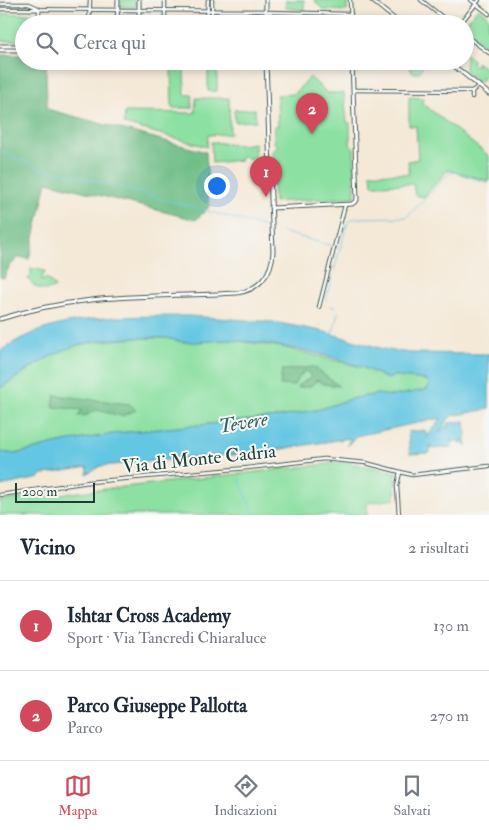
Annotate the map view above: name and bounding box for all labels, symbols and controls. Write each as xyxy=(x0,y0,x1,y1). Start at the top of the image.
search box xyxy=(15,15,474,70)
icon: search xyxy=(33,29,61,57)
text: Cerca qui xyxy=(73,31,146,55)
pin: 2 xyxy=(296,93,328,134)
pin: 1 xyxy=(250,156,282,197)
your location xyxy=(204,173,230,199)
water label: Tevere xyxy=(217,406,270,439)
street label: Via di Monte Cadria xyxy=(121,439,277,479)
scale bar xyxy=(15,480,95,503)
text: 200 m xyxy=(22,483,57,500)
text: Vicino xyxy=(20,534,75,561)
text: 2 risultati xyxy=(408,538,469,558)
text: Ishtar Cross Academy xyxy=(67,604,231,628)
text: 1 xyxy=(33,616,39,636)
text: 130 m xyxy=(433,616,469,636)
text: Sport · Via Tancredi Chiaraluce xyxy=(67,628,267,648)
text: Parco Giuseppe Pallotta xyxy=(67,694,247,718)
text: 2 xyxy=(32,706,40,726)
text: 270 m xyxy=(430,706,469,726)
text: Parco xyxy=(67,718,103,738)
tab: Mappa xyxy=(58,772,97,819)
tab: Indicazioni xyxy=(214,772,277,819)
tab: Salvati xyxy=(394,772,431,819)

